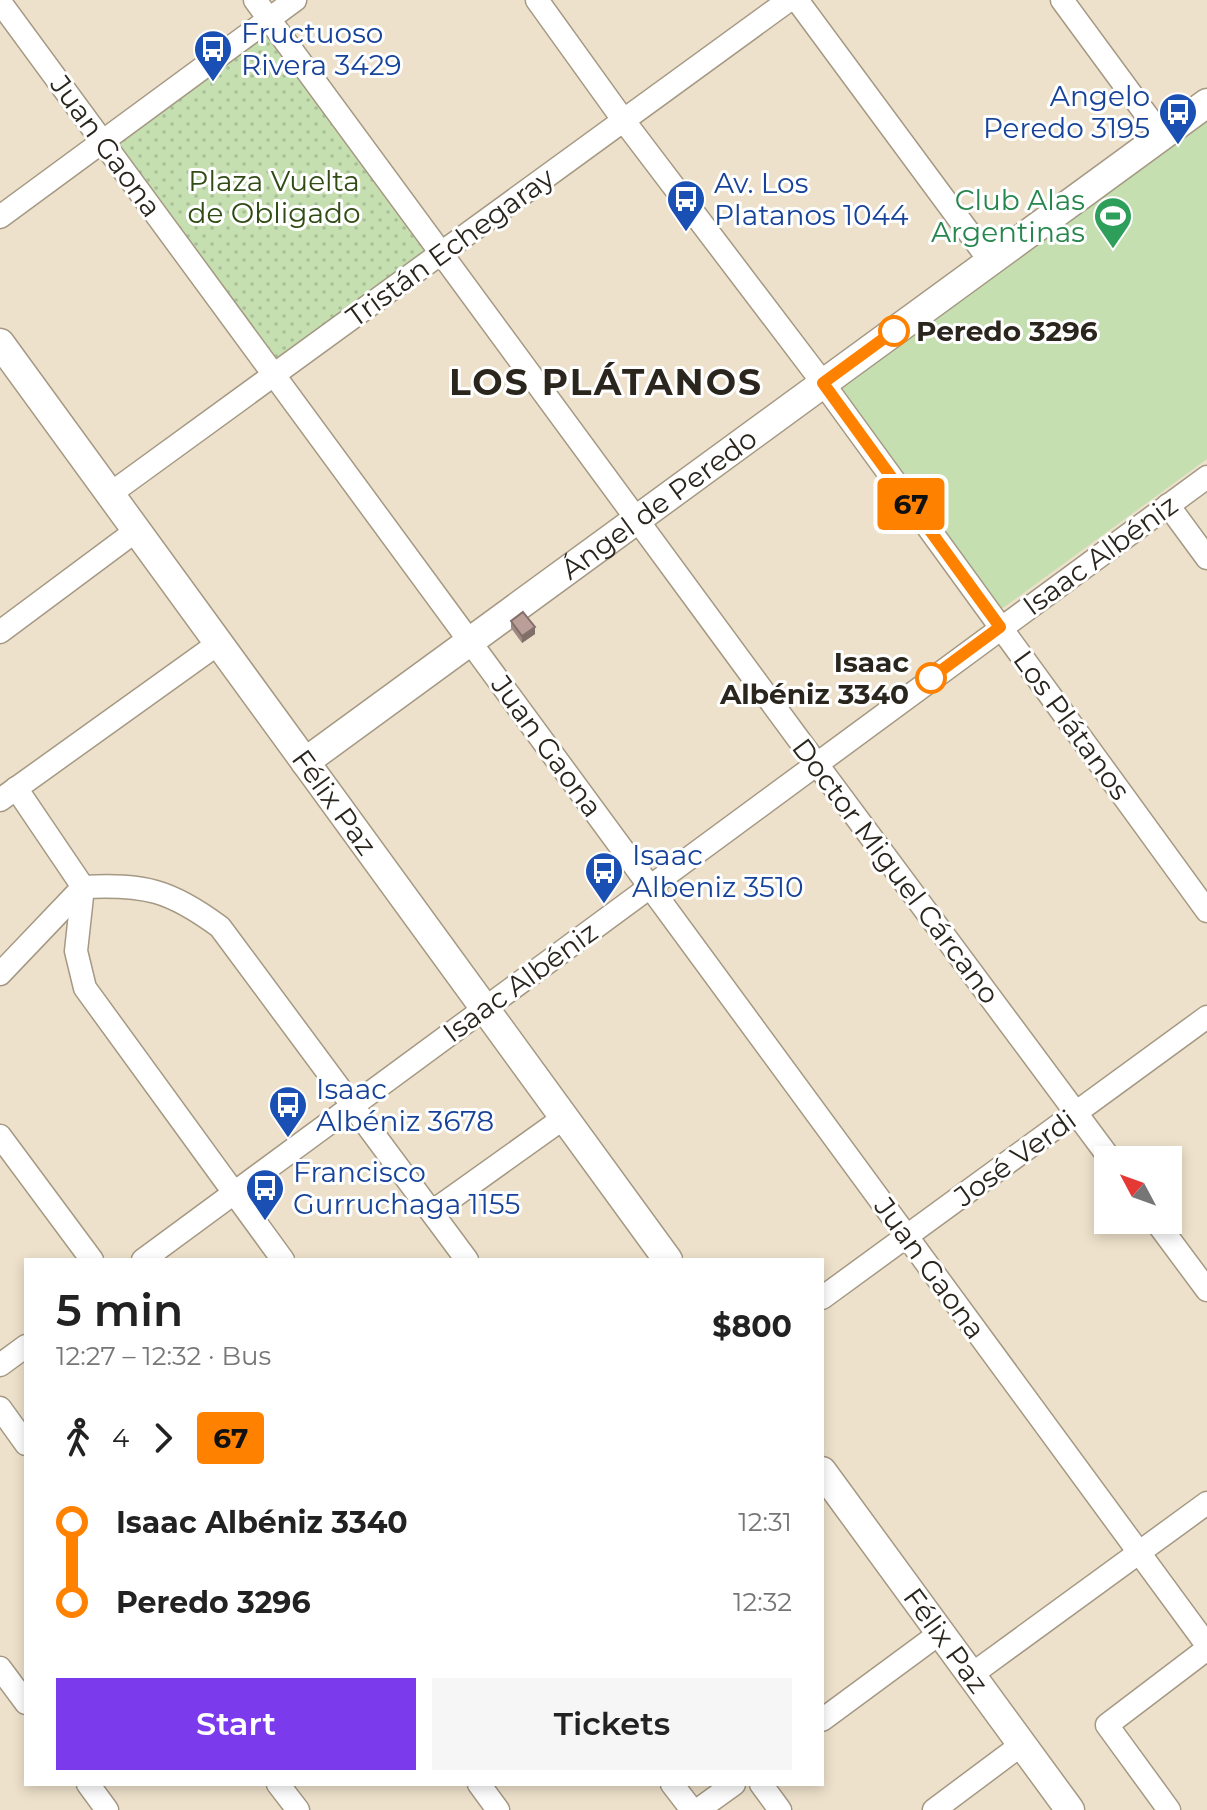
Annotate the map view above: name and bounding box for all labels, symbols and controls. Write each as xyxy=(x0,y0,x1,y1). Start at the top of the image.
place label: Fructuoso Rivera 3429 xyxy=(241,16,402,82)
bus stop icon: Fructuoso Rivera 3429 xyxy=(192,28,234,83)
street label: Juan Gaona xyxy=(43,68,169,223)
place label: Angelo Peredo 3195 xyxy=(983,79,1150,145)
bus stop icon: Angelo Peredo 3195 xyxy=(1157,91,1199,146)
street label: Tristán Echegaray xyxy=(340,160,561,334)
park label: Plaza Vuelta de Obligado xyxy=(187,164,361,230)
place label: Av. Los Platanos 1044 xyxy=(714,166,909,232)
bus stop icon: Av. Los Platanos 1044 xyxy=(665,178,707,233)
place label: Club Alas Argentinas xyxy=(931,183,1085,249)
sports icon: Club Alas Argentinas xyxy=(1092,195,1134,250)
place label: Peredo 3296 xyxy=(916,314,1098,348)
marker: Peredo 3296 xyxy=(879,316,909,346)
district label: LOS PLÁTANOS xyxy=(449,360,763,404)
street label: Ángel de Peredo xyxy=(554,421,763,586)
line badge: 67 xyxy=(875,478,947,530)
text: 67 xyxy=(893,487,929,521)
street label: Isaac Albéniz xyxy=(1016,488,1184,622)
street label: Los Plátanos xyxy=(1006,644,1138,806)
place label: Isaac Albéniz 3340 xyxy=(719,645,909,711)
marker: Isaac Albéniz 3340 xyxy=(916,663,946,693)
street label: Juan Gaona xyxy=(484,668,610,823)
street label: Doctor Miguel Cárcano xyxy=(785,732,1007,1010)
street label: Félix Paz xyxy=(285,743,384,861)
place label: Isaac Albeniz 3510 xyxy=(632,838,804,904)
bus stop icon: Isaac Albeniz 3510 xyxy=(583,850,625,905)
street label: Isaac Albéniz xyxy=(436,915,604,1049)
place label: Isaac Albéniz 3678 xyxy=(316,1072,494,1138)
bus stop icon: Isaac Albéniz 3678 xyxy=(267,1084,309,1139)
street label: José Verdi xyxy=(947,1103,1082,1214)
north arrow xyxy=(1094,1146,1182,1234)
map controls xyxy=(1094,1146,1182,1234)
place label: Francisco Gurruchaga 1155 xyxy=(293,1155,520,1221)
bus stop icon: Francisco Gurruchaga 1155 xyxy=(244,1167,286,1222)
street label: Juan Gaona xyxy=(867,1190,993,1345)
text: 5 min xyxy=(56,1283,183,1337)
text: $800 xyxy=(712,1308,792,1345)
text: 12:27 – 12:32 · Bus xyxy=(56,1340,271,1372)
icon: walk xyxy=(56,1416,100,1460)
icon: forward xyxy=(141,1416,185,1460)
text: 67 xyxy=(213,1421,248,1455)
text: 4 xyxy=(112,1422,129,1454)
text: Isaac Albéniz 3340 xyxy=(116,1504,408,1541)
text: 12:31 xyxy=(738,1506,792,1538)
street label: Félix Paz xyxy=(896,1581,996,1700)
text: Peredo 3296 xyxy=(116,1584,311,1621)
text: 12:32 xyxy=(733,1586,792,1618)
button: Start xyxy=(56,1678,416,1770)
button: Tickets xyxy=(432,1678,792,1770)

